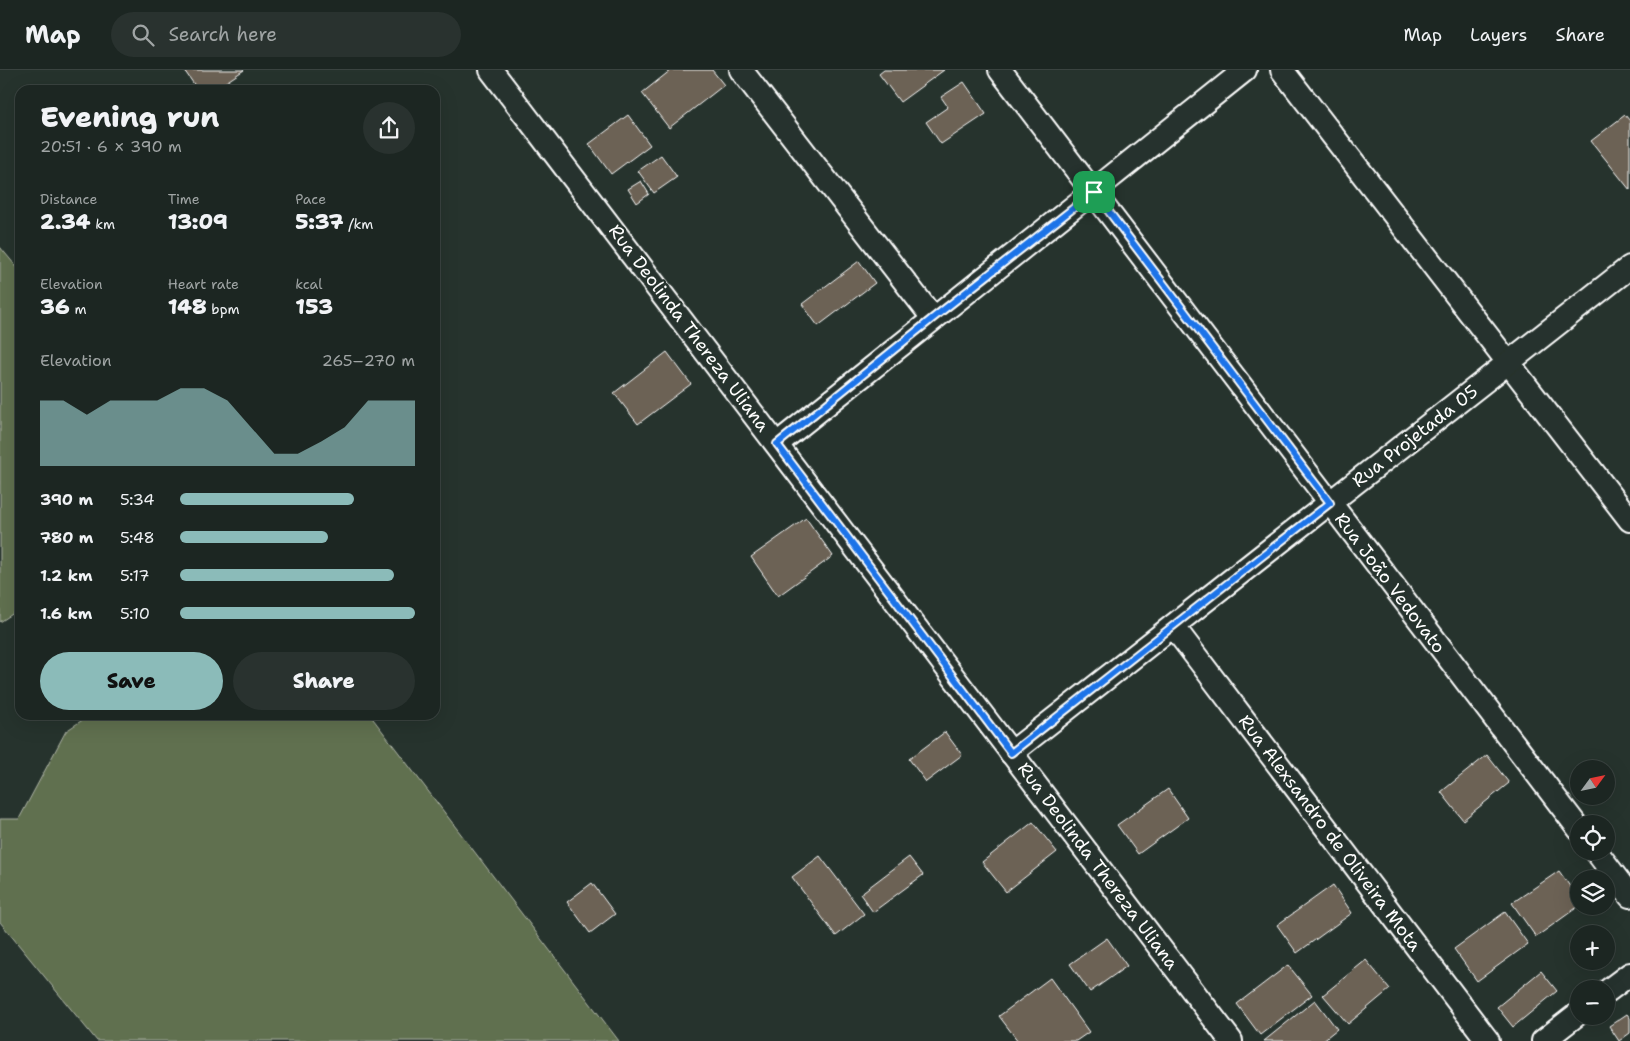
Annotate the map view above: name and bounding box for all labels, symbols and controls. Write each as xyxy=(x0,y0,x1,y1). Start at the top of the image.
search box xyxy=(111,12,461,57)
text: Map xyxy=(25,19,81,51)
icon: search xyxy=(129,21,157,49)
text: Search here xyxy=(169,22,277,47)
text: Map xyxy=(1404,23,1442,47)
text: Layers xyxy=(1470,23,1527,47)
text: Share xyxy=(1555,23,1605,47)
text: Evening run xyxy=(40,98,219,136)
button: share xyxy=(363,102,415,154)
text: 20:51 · 6 × 390 m xyxy=(40,136,182,157)
pin xyxy=(1073,171,1115,213)
icon: arrive xyxy=(1080,178,1108,206)
text: Distance xyxy=(40,190,97,208)
text: Time xyxy=(168,190,200,208)
text: Pace xyxy=(295,190,326,208)
text: 2.34 xyxy=(40,208,90,236)
text: 13:09 xyxy=(168,208,228,236)
text: 5:37 xyxy=(295,208,344,236)
text: km xyxy=(90,215,115,233)
text: /km xyxy=(344,215,373,233)
street label: Rua Deolinda Thereza Uliana xyxy=(603,219,775,437)
text: Elevation xyxy=(40,275,103,293)
text: Heart rate xyxy=(168,275,239,293)
text: kcal xyxy=(295,275,323,293)
text: 36 xyxy=(40,293,70,321)
text: 148 xyxy=(168,293,207,321)
text: 153 xyxy=(295,293,333,321)
text: m xyxy=(70,300,86,318)
text: bpm xyxy=(207,300,240,318)
text: Elevation xyxy=(40,350,112,371)
text: 265–270 m xyxy=(322,350,415,371)
street label: Rua Projetada 05 xyxy=(1347,379,1483,493)
text: 390 m xyxy=(40,489,93,510)
text: 5:34 xyxy=(120,489,155,510)
street label: Rua João Vedovato xyxy=(1329,508,1451,658)
text: 780 m xyxy=(40,527,93,548)
text: 5:48 xyxy=(120,527,155,548)
text: 1.2 km xyxy=(40,565,93,586)
text: 5:17 xyxy=(120,565,150,586)
text: 1.6 km xyxy=(40,603,92,624)
text: 5:10 xyxy=(120,603,150,624)
button: Save xyxy=(40,652,223,710)
button: Share xyxy=(233,652,415,710)
street label: Rua Alexsandro de Oliveira Mota xyxy=(1233,710,1427,956)
street label: Rua Deolinda Thereza Uliana xyxy=(1012,757,1184,975)
north arrow xyxy=(1570,760,1615,805)
map controls xyxy=(1570,760,1615,1025)
button: locate xyxy=(1570,815,1615,860)
button: layers xyxy=(1570,870,1615,915)
button: + xyxy=(1570,925,1615,970)
button: − xyxy=(1570,980,1615,1025)

